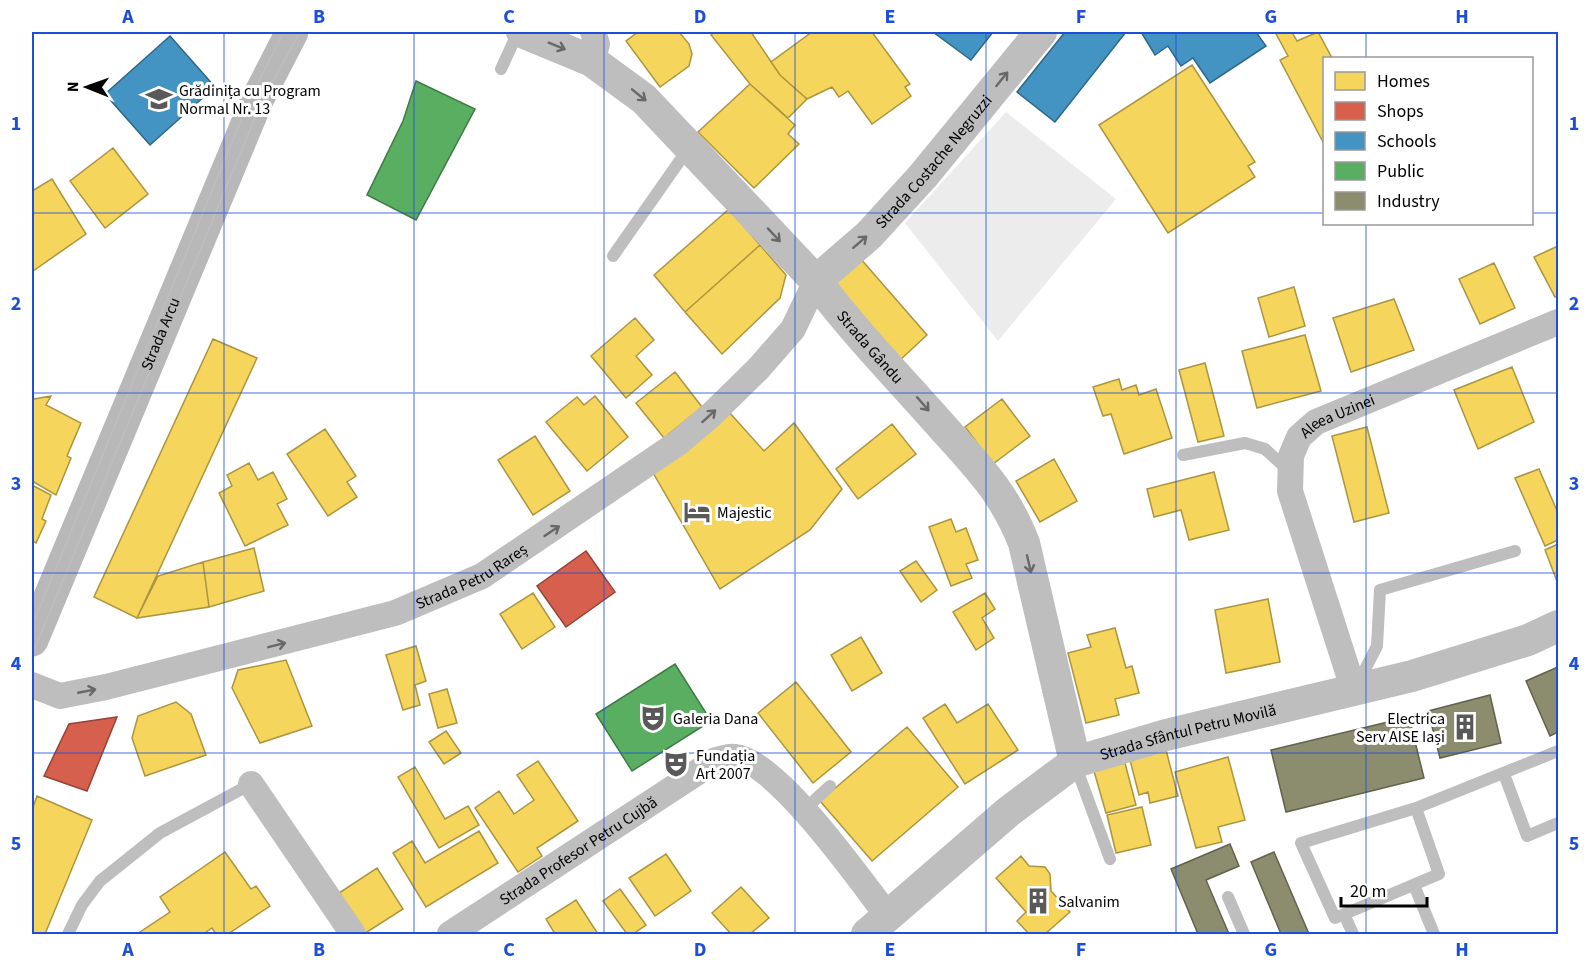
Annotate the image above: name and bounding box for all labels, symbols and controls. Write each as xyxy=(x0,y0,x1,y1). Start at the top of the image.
text: A xyxy=(121,3,134,31)
text: B xyxy=(313,3,325,31)
text: C xyxy=(503,3,515,31)
text: D xyxy=(694,3,706,31)
text: E xyxy=(885,3,895,31)
text: F xyxy=(1076,3,1086,31)
text: G xyxy=(1265,3,1277,31)
text: H xyxy=(1455,3,1469,31)
one-way arrow xyxy=(547,41,566,52)
north arrow xyxy=(57,57,117,117)
legend xyxy=(1323,57,1533,225)
text: Homes xyxy=(1377,69,1430,94)
one-way arrow xyxy=(995,71,1008,87)
place label: Grădinița cu Program Normal Nr. 13 xyxy=(179,80,321,120)
text: N xyxy=(62,81,84,92)
school or university icon: Grădinița cu Program Normal Nr. 13 xyxy=(144,84,174,114)
one-way arrow xyxy=(631,89,647,102)
street label: Strada Costache Negruzzi xyxy=(870,90,997,233)
text: Shops xyxy=(1377,99,1424,124)
text: 1 xyxy=(11,110,21,138)
text: 1 xyxy=(1569,110,1579,138)
text: Schools xyxy=(1377,129,1436,154)
text: Public xyxy=(1377,159,1424,184)
text: Industry xyxy=(1377,189,1440,214)
one-way arrow xyxy=(767,228,782,243)
one-way arrow xyxy=(852,235,867,249)
text: 2 xyxy=(11,290,21,318)
text: 2 xyxy=(1569,290,1579,318)
street label: Strada Arcu xyxy=(136,294,186,374)
street label: Strada Gându xyxy=(831,306,908,389)
street label: Aleea Uzinei xyxy=(1295,389,1378,444)
one-way arrow xyxy=(916,396,930,411)
one-way arrow xyxy=(701,409,716,423)
text: 3 xyxy=(11,470,21,498)
text: 3 xyxy=(1569,470,1579,498)
hotel icon: Majestic xyxy=(682,497,712,527)
place label: Majestic xyxy=(717,502,772,524)
one-way arrow xyxy=(543,525,559,537)
street label: Strada Petru Rareș xyxy=(412,538,532,615)
one-way arrow xyxy=(1023,555,1035,574)
one-way arrow xyxy=(267,638,286,650)
text: 4 xyxy=(11,650,22,678)
text: 4 xyxy=(1569,650,1580,678)
one-way arrow xyxy=(77,685,97,696)
street label: Strada Sfântul Petru Movilă xyxy=(1097,699,1278,766)
theatre icon: Galeria Dana xyxy=(638,703,668,733)
place label: Galeria Dana xyxy=(673,708,758,730)
place label: Electrica Serv AISE Iași xyxy=(1356,708,1445,748)
building icon: Electrica Serv AISE Iași xyxy=(1450,712,1480,742)
place label: Fundația Art 2007 xyxy=(696,745,755,785)
theatre icon: Fundația Art 2007 xyxy=(661,749,691,779)
street label: Strada Profesor Petru Cujbă xyxy=(495,791,662,911)
text: 5 xyxy=(11,830,21,858)
text: 5 xyxy=(1569,830,1579,858)
scale bar xyxy=(1341,870,1426,908)
text: 20 m xyxy=(1350,879,1386,904)
building icon: Salvanim xyxy=(1023,886,1053,916)
place label: Salvanim xyxy=(1058,891,1120,913)
text: A xyxy=(121,936,134,964)
text: B xyxy=(313,936,325,964)
text: C xyxy=(503,936,515,964)
text: D xyxy=(694,936,706,964)
text: E xyxy=(885,936,895,964)
text: F xyxy=(1076,936,1086,964)
text: G xyxy=(1265,936,1277,964)
text: H xyxy=(1455,936,1469,964)

